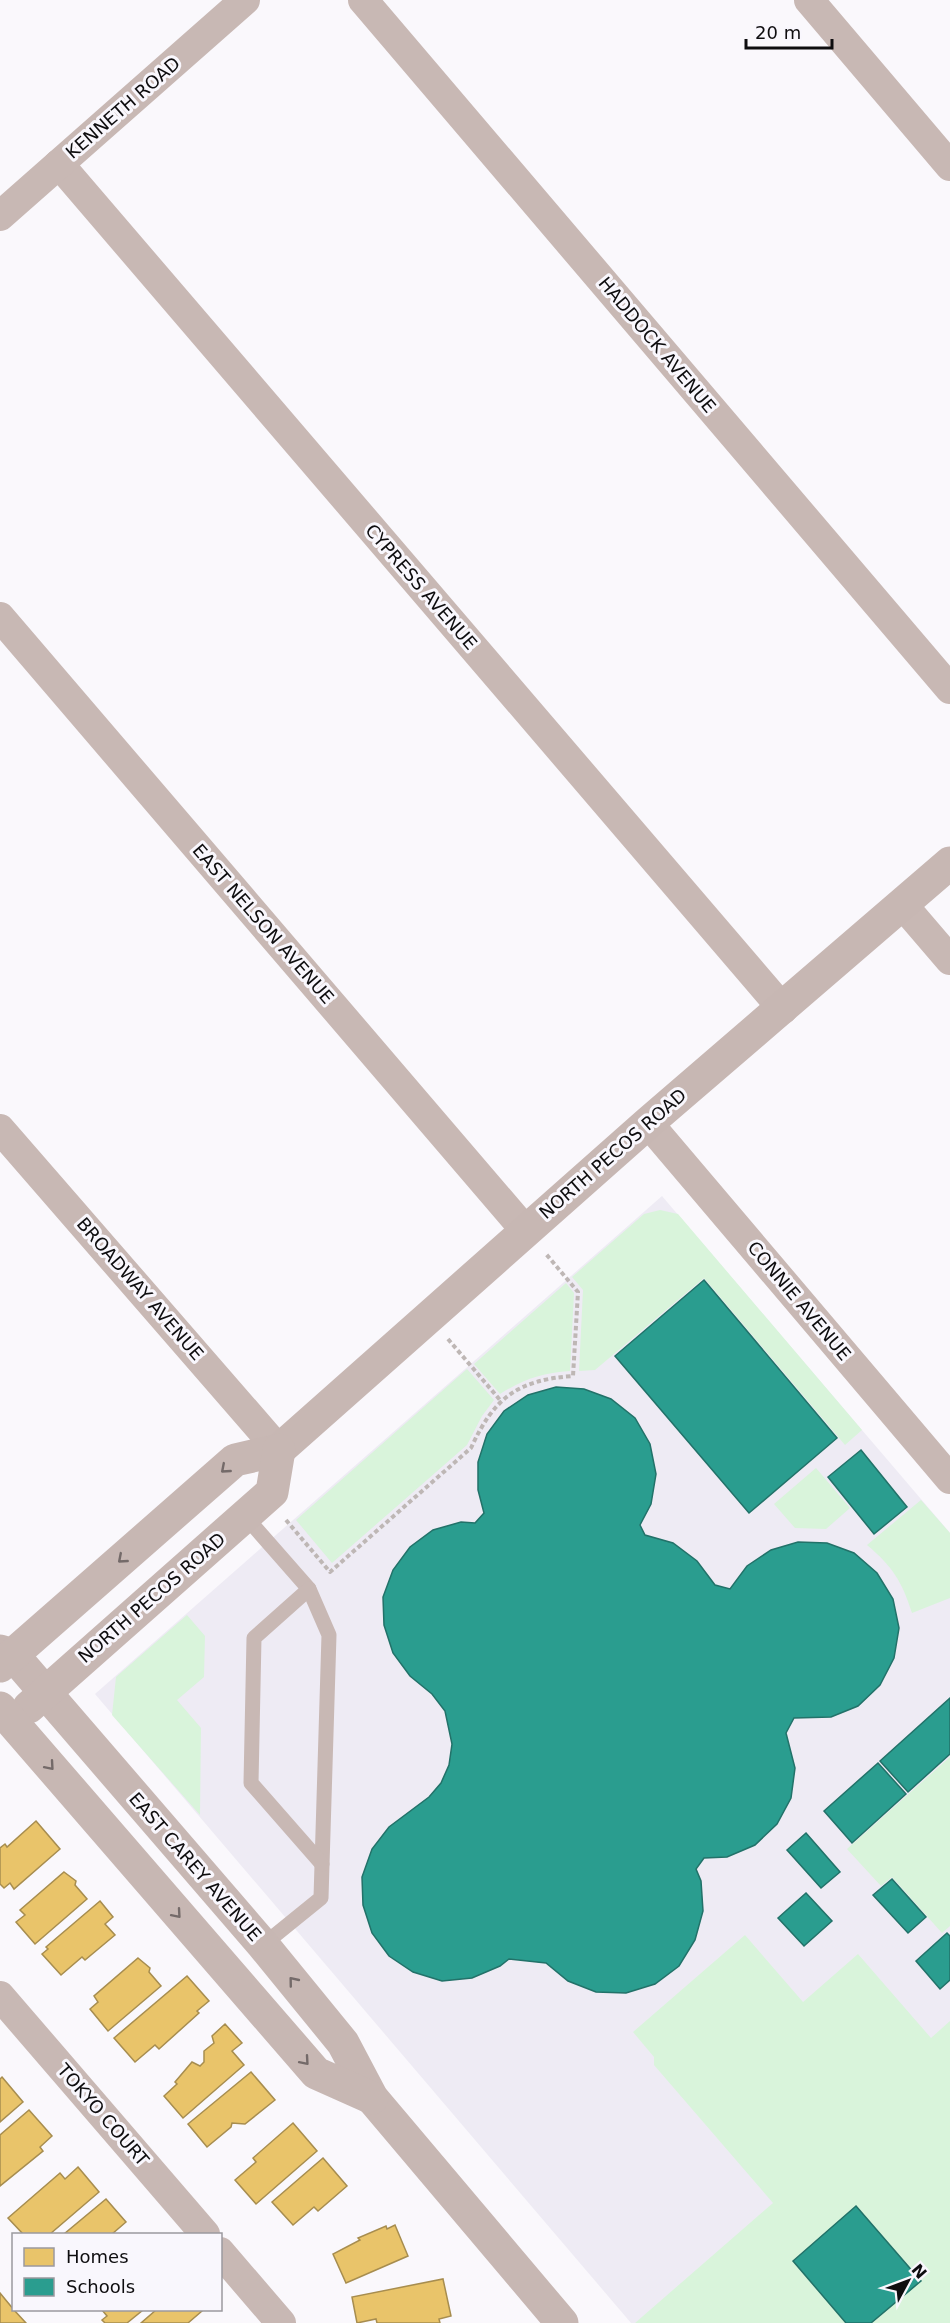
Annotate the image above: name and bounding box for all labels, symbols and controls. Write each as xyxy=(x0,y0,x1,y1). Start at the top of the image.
scale bar xyxy=(746,12,832,50)
text: 20 m xyxy=(755,22,801,43)
street label: KENNETH ROAD xyxy=(61,52,184,163)
street label: HADDOCK AVENUE xyxy=(594,273,720,417)
street label: CYPRESS AVENUE xyxy=(361,520,482,654)
street label: EAST NELSON AVENUE xyxy=(188,840,338,1008)
street label: NORTH PECOS ROAD xyxy=(535,1084,690,1223)
street label: BROADWAY AVENUE xyxy=(73,1213,208,1364)
street label: CONNIE AVENUE xyxy=(743,1237,855,1364)
one-way arrow xyxy=(221,1462,232,1473)
street label: NORTH PECOS ROAD xyxy=(74,1528,229,1667)
one-way arrow xyxy=(118,1552,129,1563)
one-way arrow xyxy=(43,1759,54,1770)
street label: EAST CAREY AVENUE xyxy=(125,1788,266,1945)
one-way arrow xyxy=(170,1907,181,1918)
one-way arrow xyxy=(289,1977,300,1988)
one-way arrow xyxy=(298,2054,309,2065)
street label: TOKYO COURT xyxy=(53,2059,154,2171)
legend xyxy=(12,2233,222,2311)
text: Homes xyxy=(66,2246,129,2267)
north arrow xyxy=(878,2251,938,2311)
text: N xyxy=(907,2260,931,2283)
text: Schools xyxy=(66,2276,135,2297)

